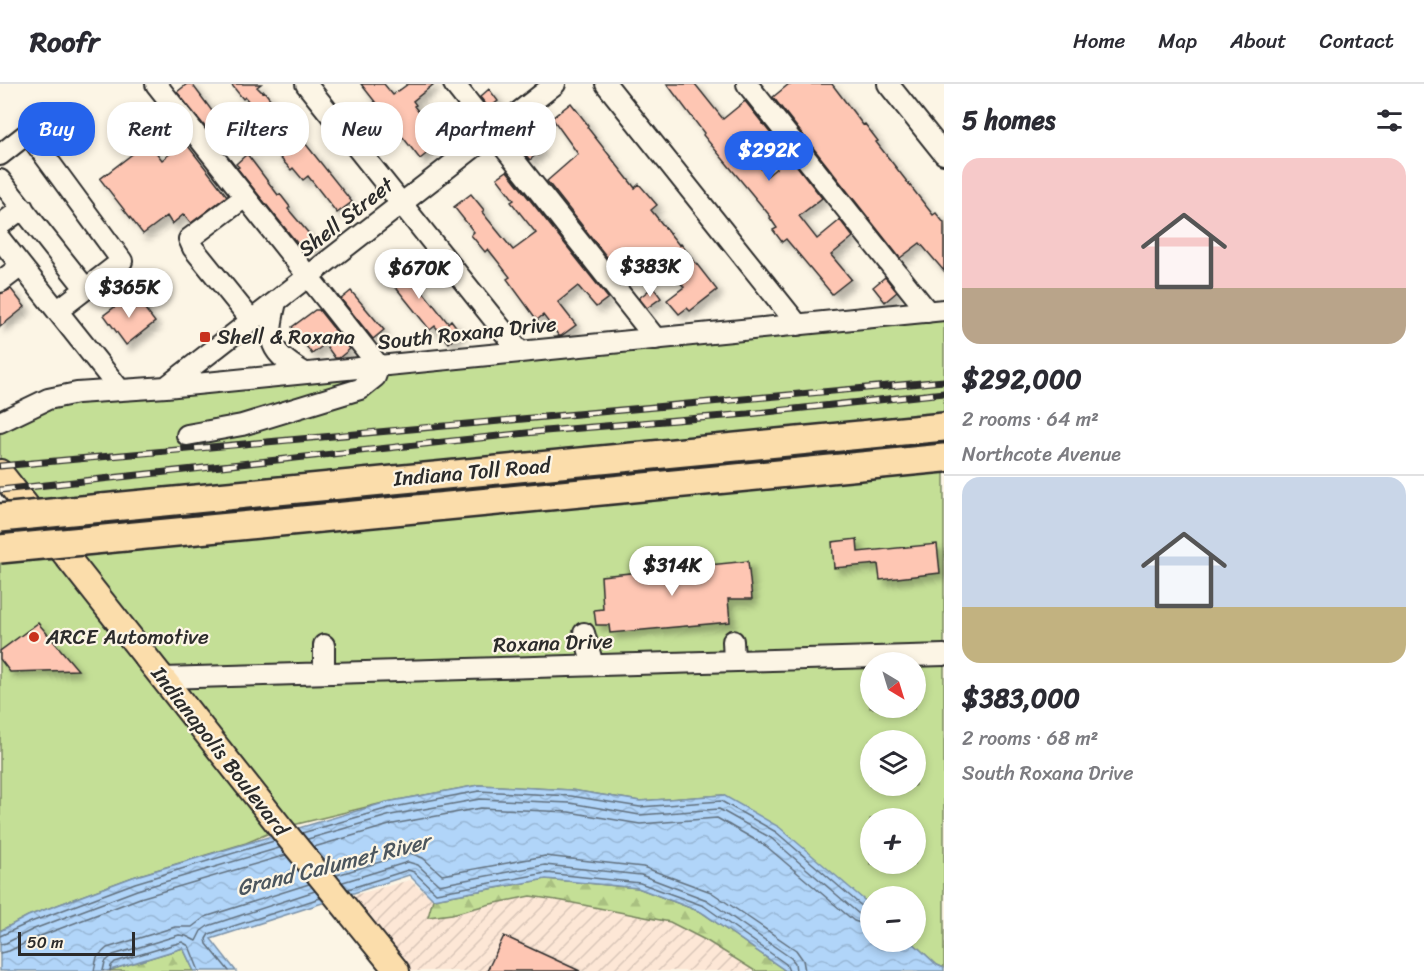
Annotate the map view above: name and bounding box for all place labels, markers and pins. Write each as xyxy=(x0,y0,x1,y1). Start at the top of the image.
pin: $292K xyxy=(727,131,811,182)
pin: $383K xyxy=(608,247,692,298)
pin: $670K xyxy=(377,249,461,300)
pin: $365K xyxy=(87,268,171,319)
place label: Shell & Roxana xyxy=(217,318,355,356)
marker: Shell & Roxana xyxy=(198,330,212,344)
pin: $314K xyxy=(630,546,714,597)
place label: ARCE Automotive xyxy=(45,618,209,656)
marker: ARCE Automotive xyxy=(27,630,41,644)

